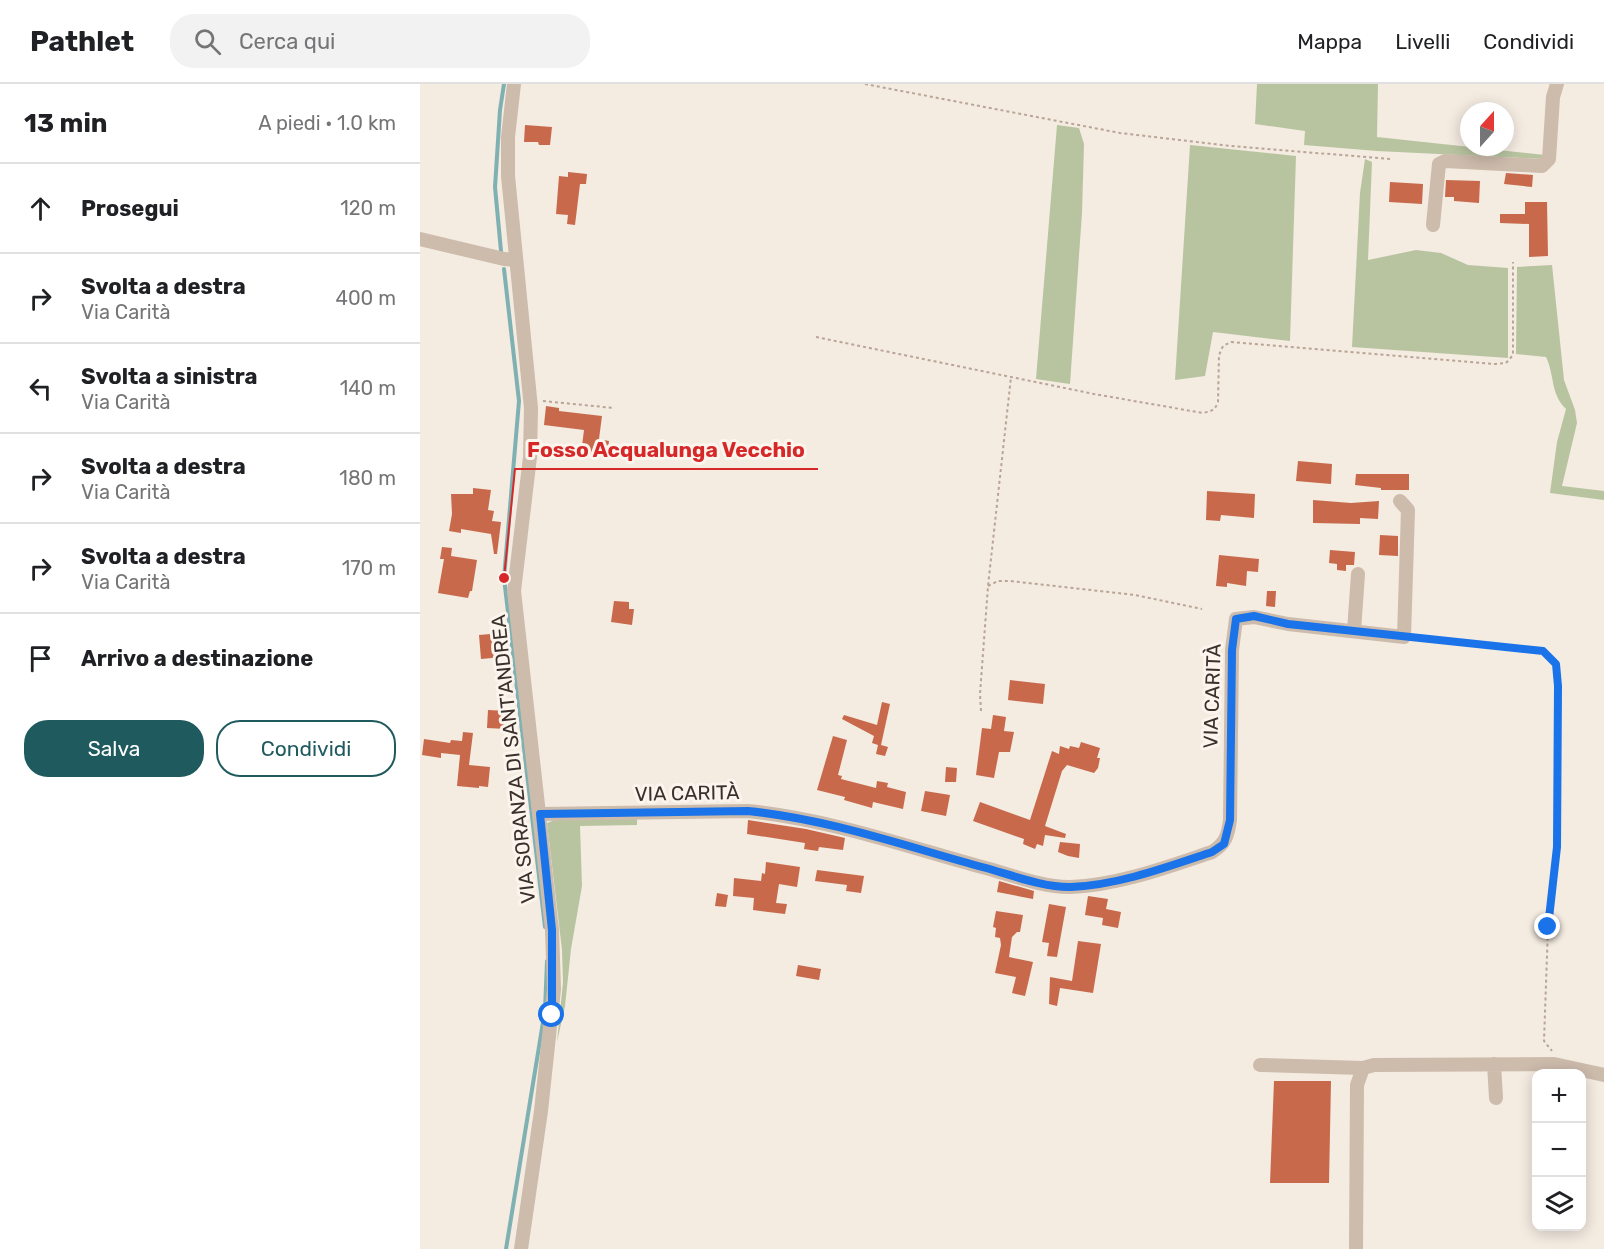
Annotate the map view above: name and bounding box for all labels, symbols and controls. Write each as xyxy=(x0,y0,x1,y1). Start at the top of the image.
search box xyxy=(170,14,590,68)
text: Pathlet xyxy=(30,25,134,58)
icon: search xyxy=(191,25,224,58)
text: Cerca qui xyxy=(239,28,335,55)
text: Mappa xyxy=(1297,29,1362,54)
text: Livelli xyxy=(1395,29,1450,54)
text: Condividi xyxy=(1483,29,1574,54)
north arrow xyxy=(1460,102,1514,156)
text: 13 min xyxy=(24,108,108,139)
text: A piedi · 1.0 km xyxy=(258,111,396,135)
icon: ahead xyxy=(24,192,57,225)
text: Prosegui xyxy=(81,195,179,222)
text: 120 m xyxy=(340,196,396,220)
text: Svolta a destra xyxy=(81,273,246,300)
icon: right xyxy=(24,282,57,315)
text: 400 m xyxy=(336,286,396,310)
text: Via Carità xyxy=(81,300,170,324)
text: Svolta a sinistra xyxy=(81,363,258,390)
icon: left xyxy=(24,372,57,405)
text: 140 m xyxy=(340,376,396,400)
text: Via Carità xyxy=(81,390,170,414)
callout: Fosso Acqualunga Vecchio xyxy=(515,430,818,469)
text: Fosso Acqualunga Vecchio xyxy=(527,437,805,462)
text: Svolta a destra xyxy=(81,453,246,480)
icon: right xyxy=(24,462,57,495)
text: 180 m xyxy=(339,466,396,490)
text: Via Carità xyxy=(81,480,170,504)
text: Svolta a destra xyxy=(81,543,246,570)
icon: right xyxy=(24,552,57,585)
text: 170 m xyxy=(342,556,396,580)
text: Via Carità xyxy=(81,570,170,594)
street label: VIA SORANZA DI SANT'ANDREA xyxy=(486,613,540,905)
icon: arrive xyxy=(24,642,57,675)
street label: VIA CARITÀ xyxy=(1198,643,1226,749)
text: Arrivo a destinazione xyxy=(81,645,313,672)
button: Salva xyxy=(24,720,204,777)
button: Condividi xyxy=(216,720,396,777)
street label: VIA CARITÀ xyxy=(634,780,740,806)
route end xyxy=(1534,913,1560,939)
route start xyxy=(538,1001,564,1027)
map controls xyxy=(1532,1069,1586,1231)
button: + xyxy=(1532,1069,1586,1123)
button: − xyxy=(1532,1123,1586,1177)
button: layers xyxy=(1532,1177,1586,1231)

